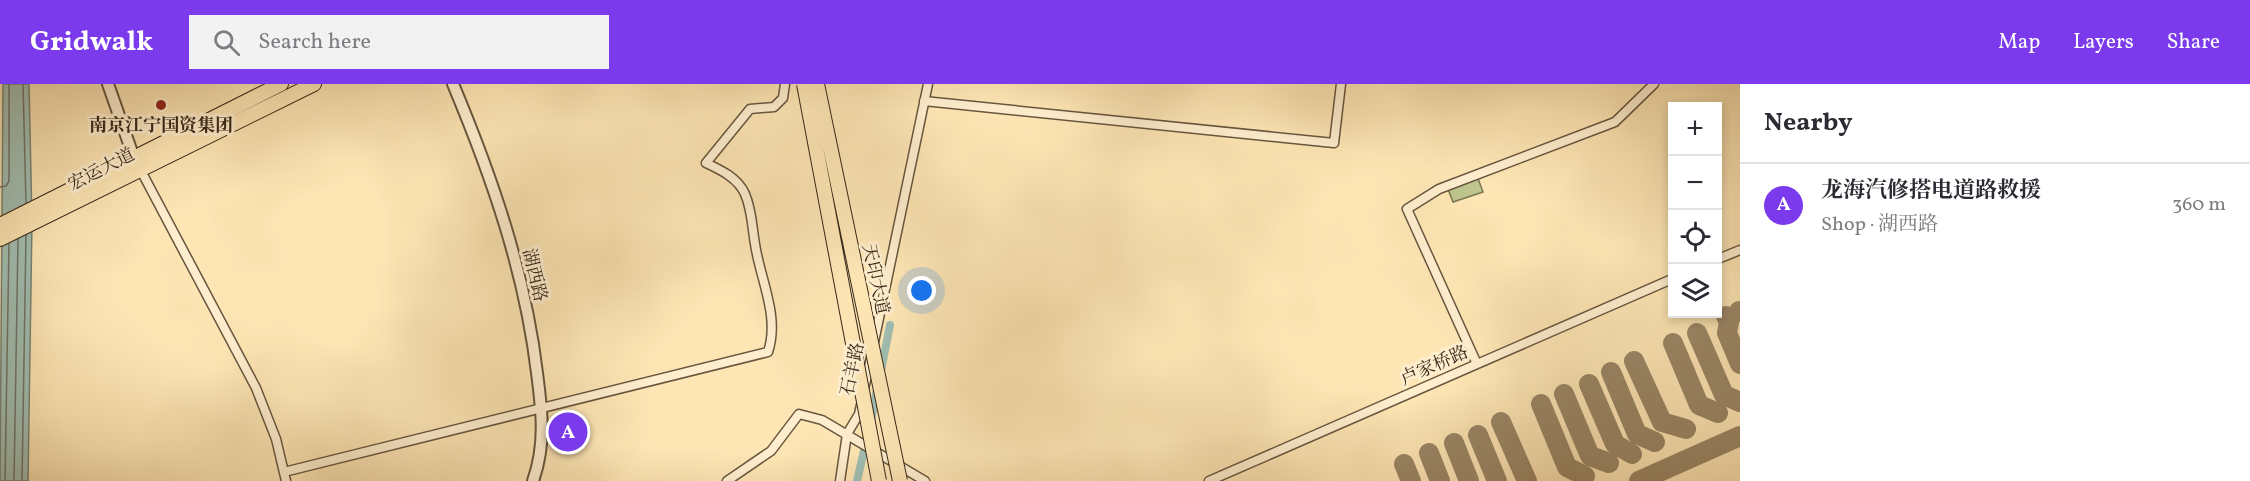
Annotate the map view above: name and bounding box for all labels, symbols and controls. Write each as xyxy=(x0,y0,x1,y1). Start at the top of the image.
search box xyxy=(189,15,609,69)
text: Gridwalk xyxy=(30,23,153,62)
icon: search xyxy=(210,26,243,59)
text: Search here xyxy=(258,27,371,58)
text: Map xyxy=(1998,28,2040,57)
text: Layers xyxy=(2073,28,2134,57)
text: Share xyxy=(2167,28,2220,57)
marker: 南京江宁国资集团 xyxy=(154,98,168,112)
map controls xyxy=(1668,102,1722,318)
button: + xyxy=(1668,102,1722,156)
text: Nearby xyxy=(1764,105,1853,141)
place label: 南京江宁国资集团 xyxy=(89,114,233,139)
street label: 宏运大道 xyxy=(64,143,139,198)
button: − xyxy=(1668,156,1722,210)
text: 龙海汽修搭电道路救援 xyxy=(1821,176,2041,207)
text: A xyxy=(1776,191,1791,219)
text: 360 m xyxy=(2172,191,2226,219)
button: locate xyxy=(1668,210,1722,264)
text: Shop · 湖西路 xyxy=(1821,211,1938,239)
street label: 天印大道 xyxy=(855,241,894,317)
street label: 湖西路 xyxy=(515,246,552,305)
button: layers xyxy=(1668,264,1722,318)
your location xyxy=(907,276,936,305)
street label: 石羊路 xyxy=(836,340,871,398)
street label: 卢家桥路 xyxy=(1397,340,1473,392)
pin: A xyxy=(548,410,588,454)

